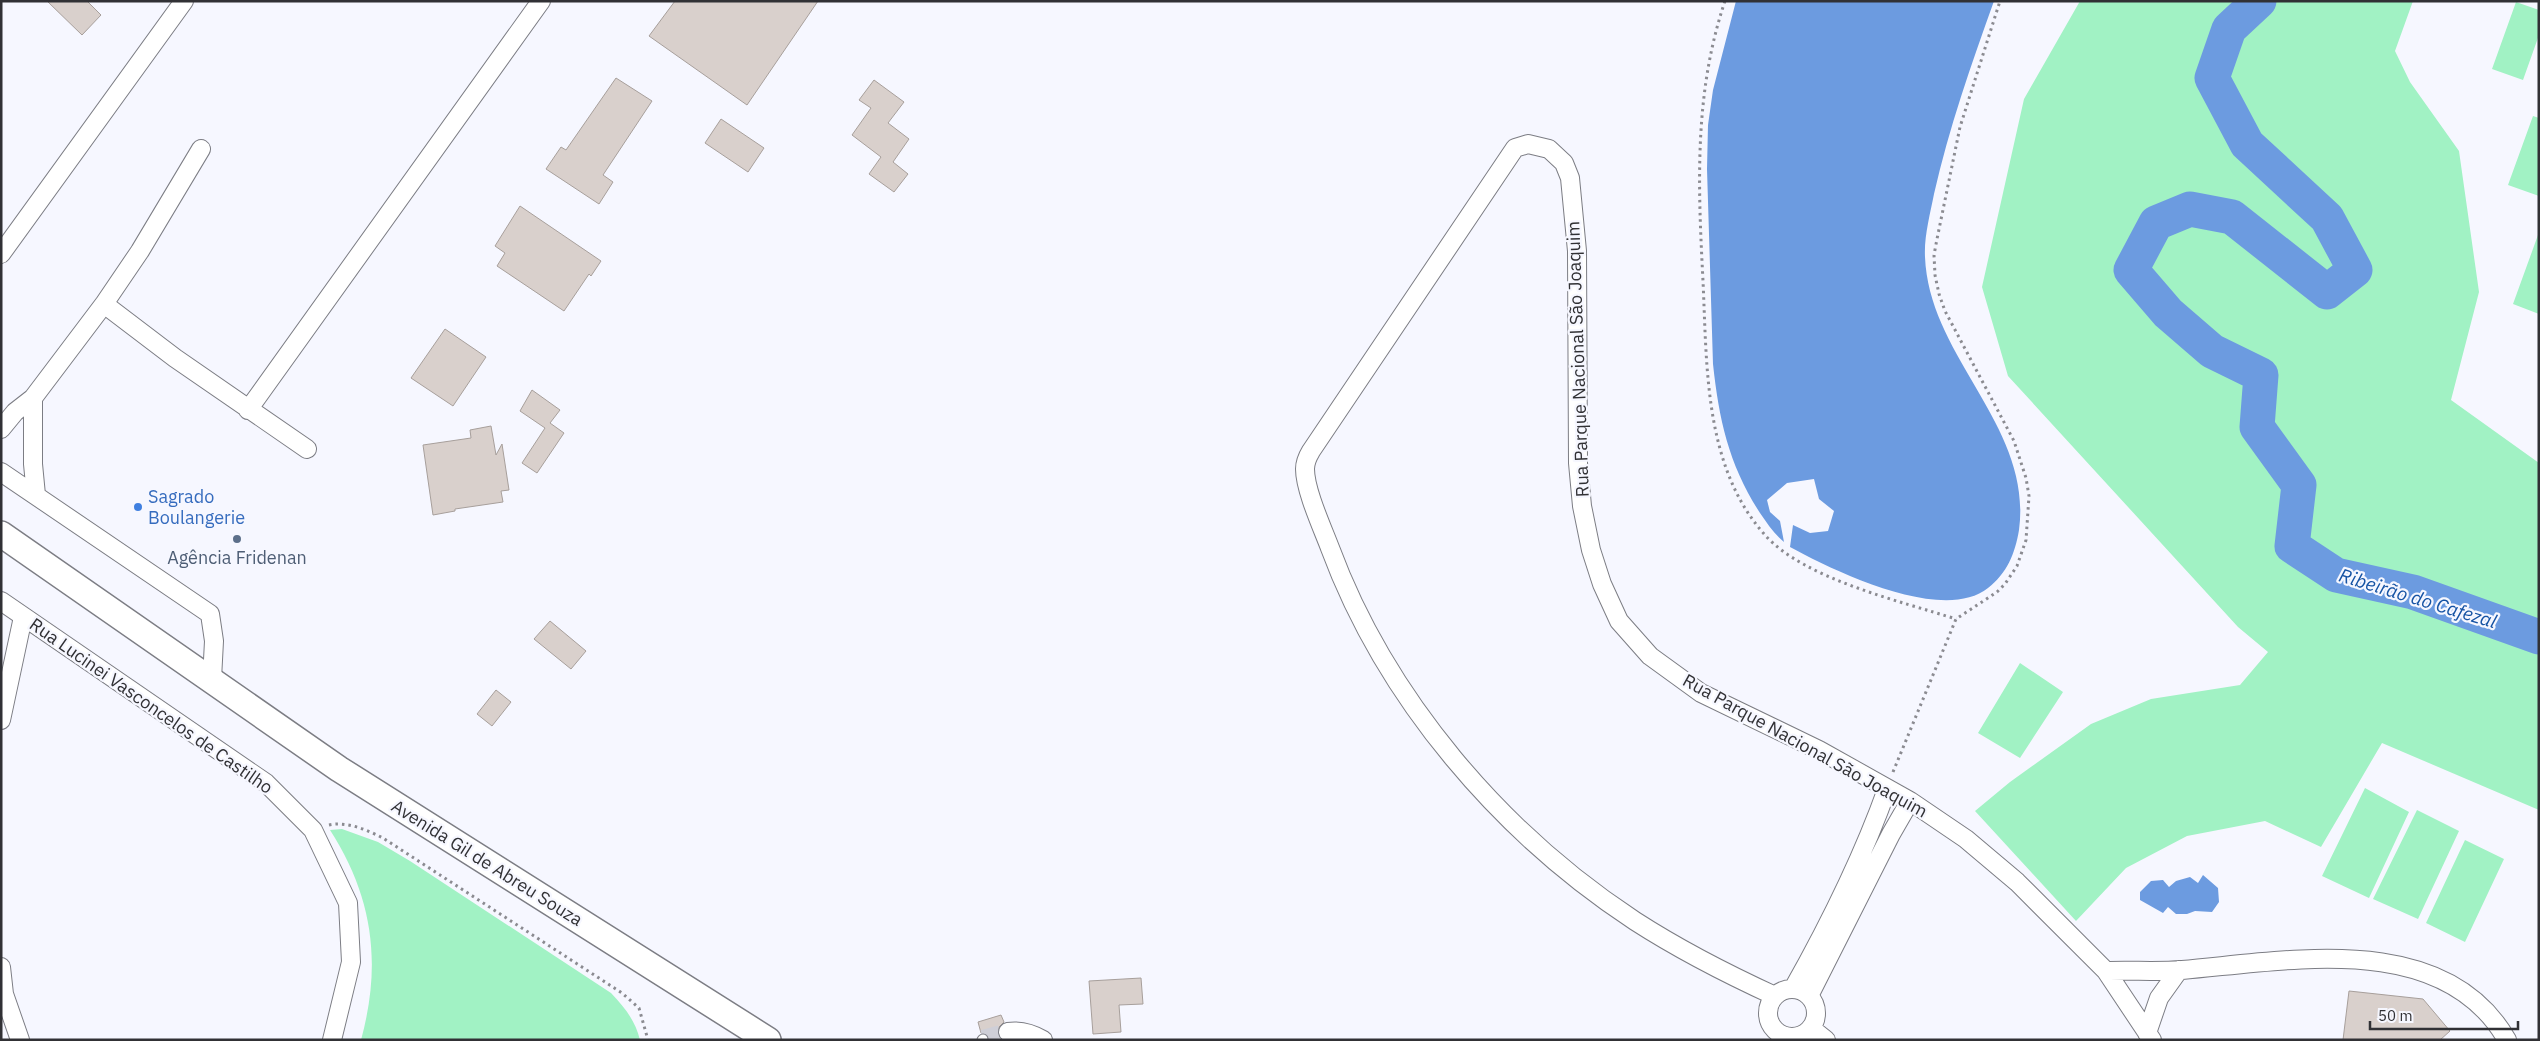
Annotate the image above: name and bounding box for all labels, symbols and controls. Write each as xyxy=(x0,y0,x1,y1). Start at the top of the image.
street label: Rua Parque Nacional São Joaquim xyxy=(1561,221,1594,498)
place label: Sagrado Boulangerie xyxy=(148,485,245,529)
marker: Sagrado Boulangerie xyxy=(132,501,144,513)
marker: Agência Fridenan xyxy=(231,533,243,545)
place label: Agência Fridenan xyxy=(167,546,307,569)
water label: Ribeirão do Cafezal xyxy=(2336,563,2500,633)
street label: Rua Lucinei Vasconcelos de Castilho xyxy=(25,612,277,799)
street label: Rua Parque Nacional São Joaquim xyxy=(1679,669,1932,823)
street label: Avenida Gil de Abreu Souza xyxy=(387,794,587,931)
scale bar xyxy=(2370,998,2518,1030)
text: 50 m xyxy=(2378,1006,2413,1025)

